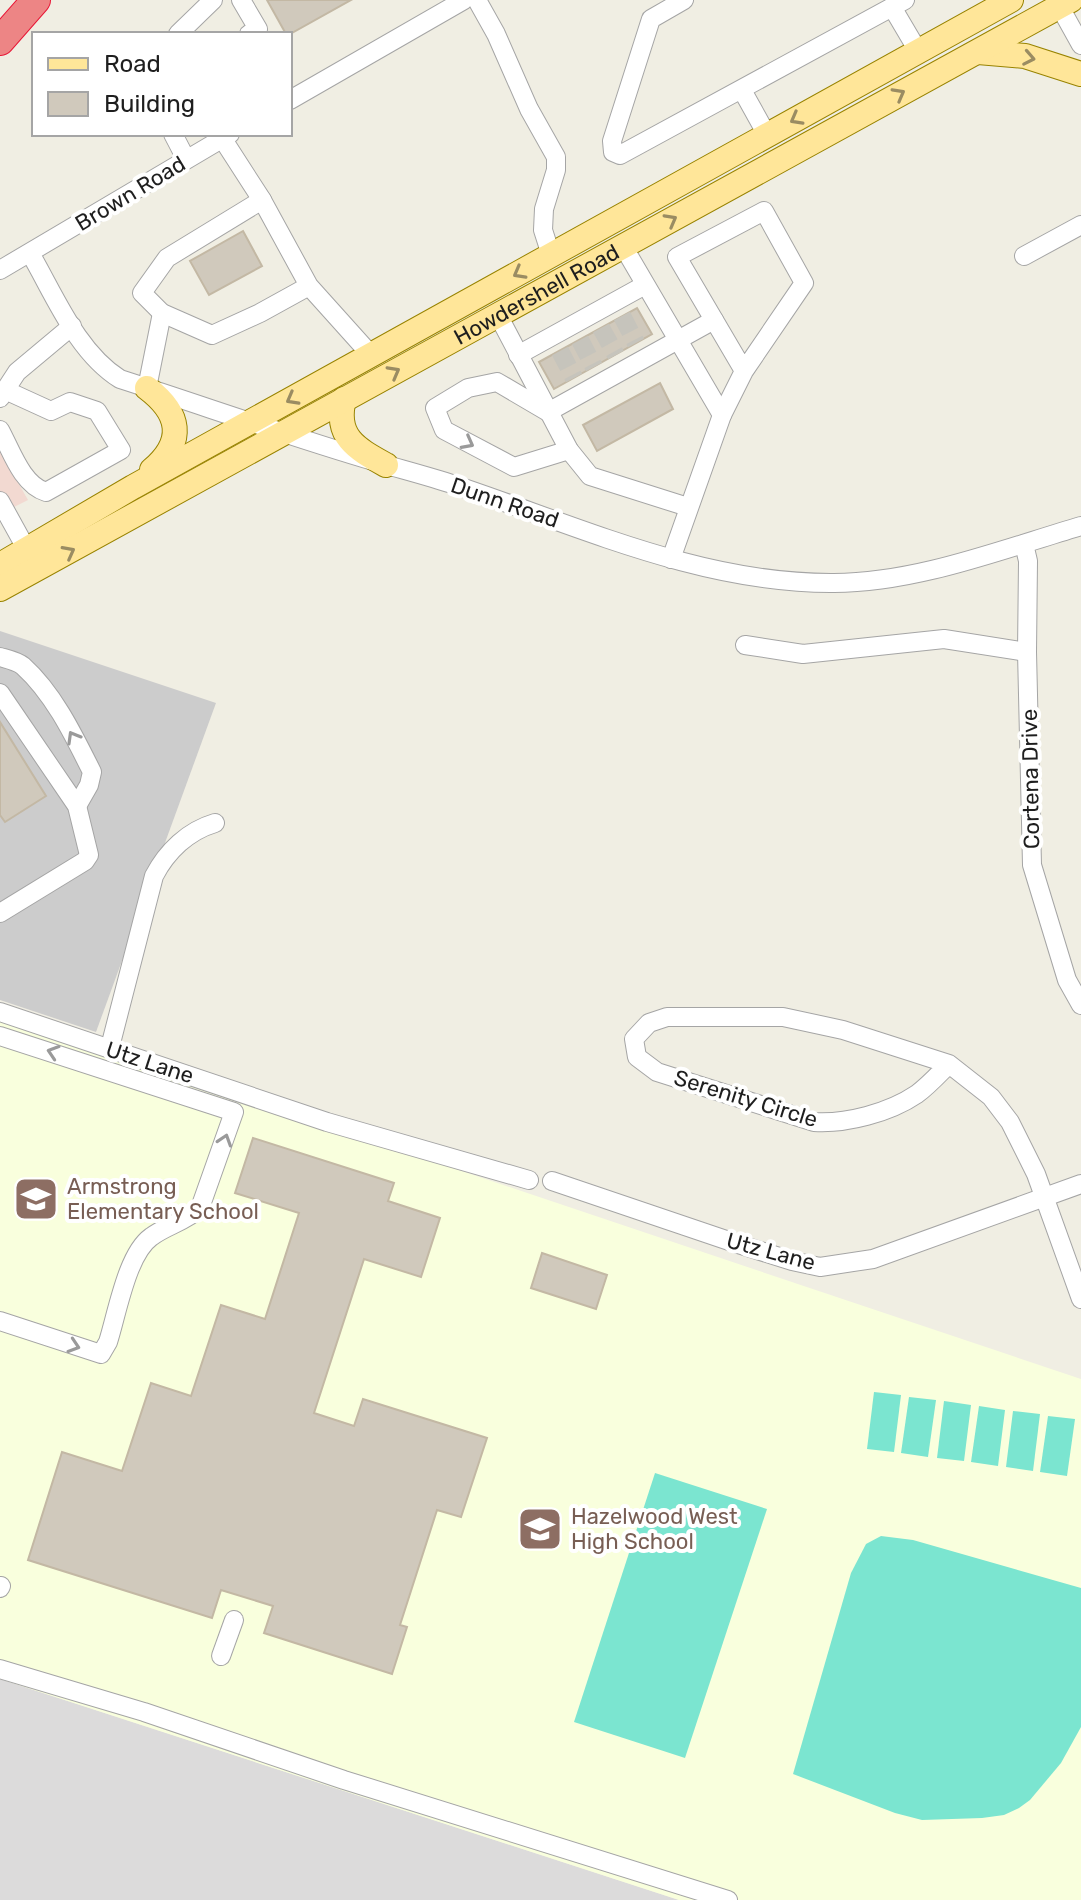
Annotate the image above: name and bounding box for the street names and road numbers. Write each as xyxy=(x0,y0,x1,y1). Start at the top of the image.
street label: Brown Road xyxy=(70,150,190,237)
street label: Howdershell Road xyxy=(449,238,624,351)
street label: Dunn Road xyxy=(447,471,562,534)
street label: Cortena Drive xyxy=(1016,709,1045,849)
street label: Utz Lane xyxy=(102,1036,197,1089)
street label: Serenity Circle xyxy=(671,1064,821,1133)
street label: Utz Lane xyxy=(724,1227,818,1276)

